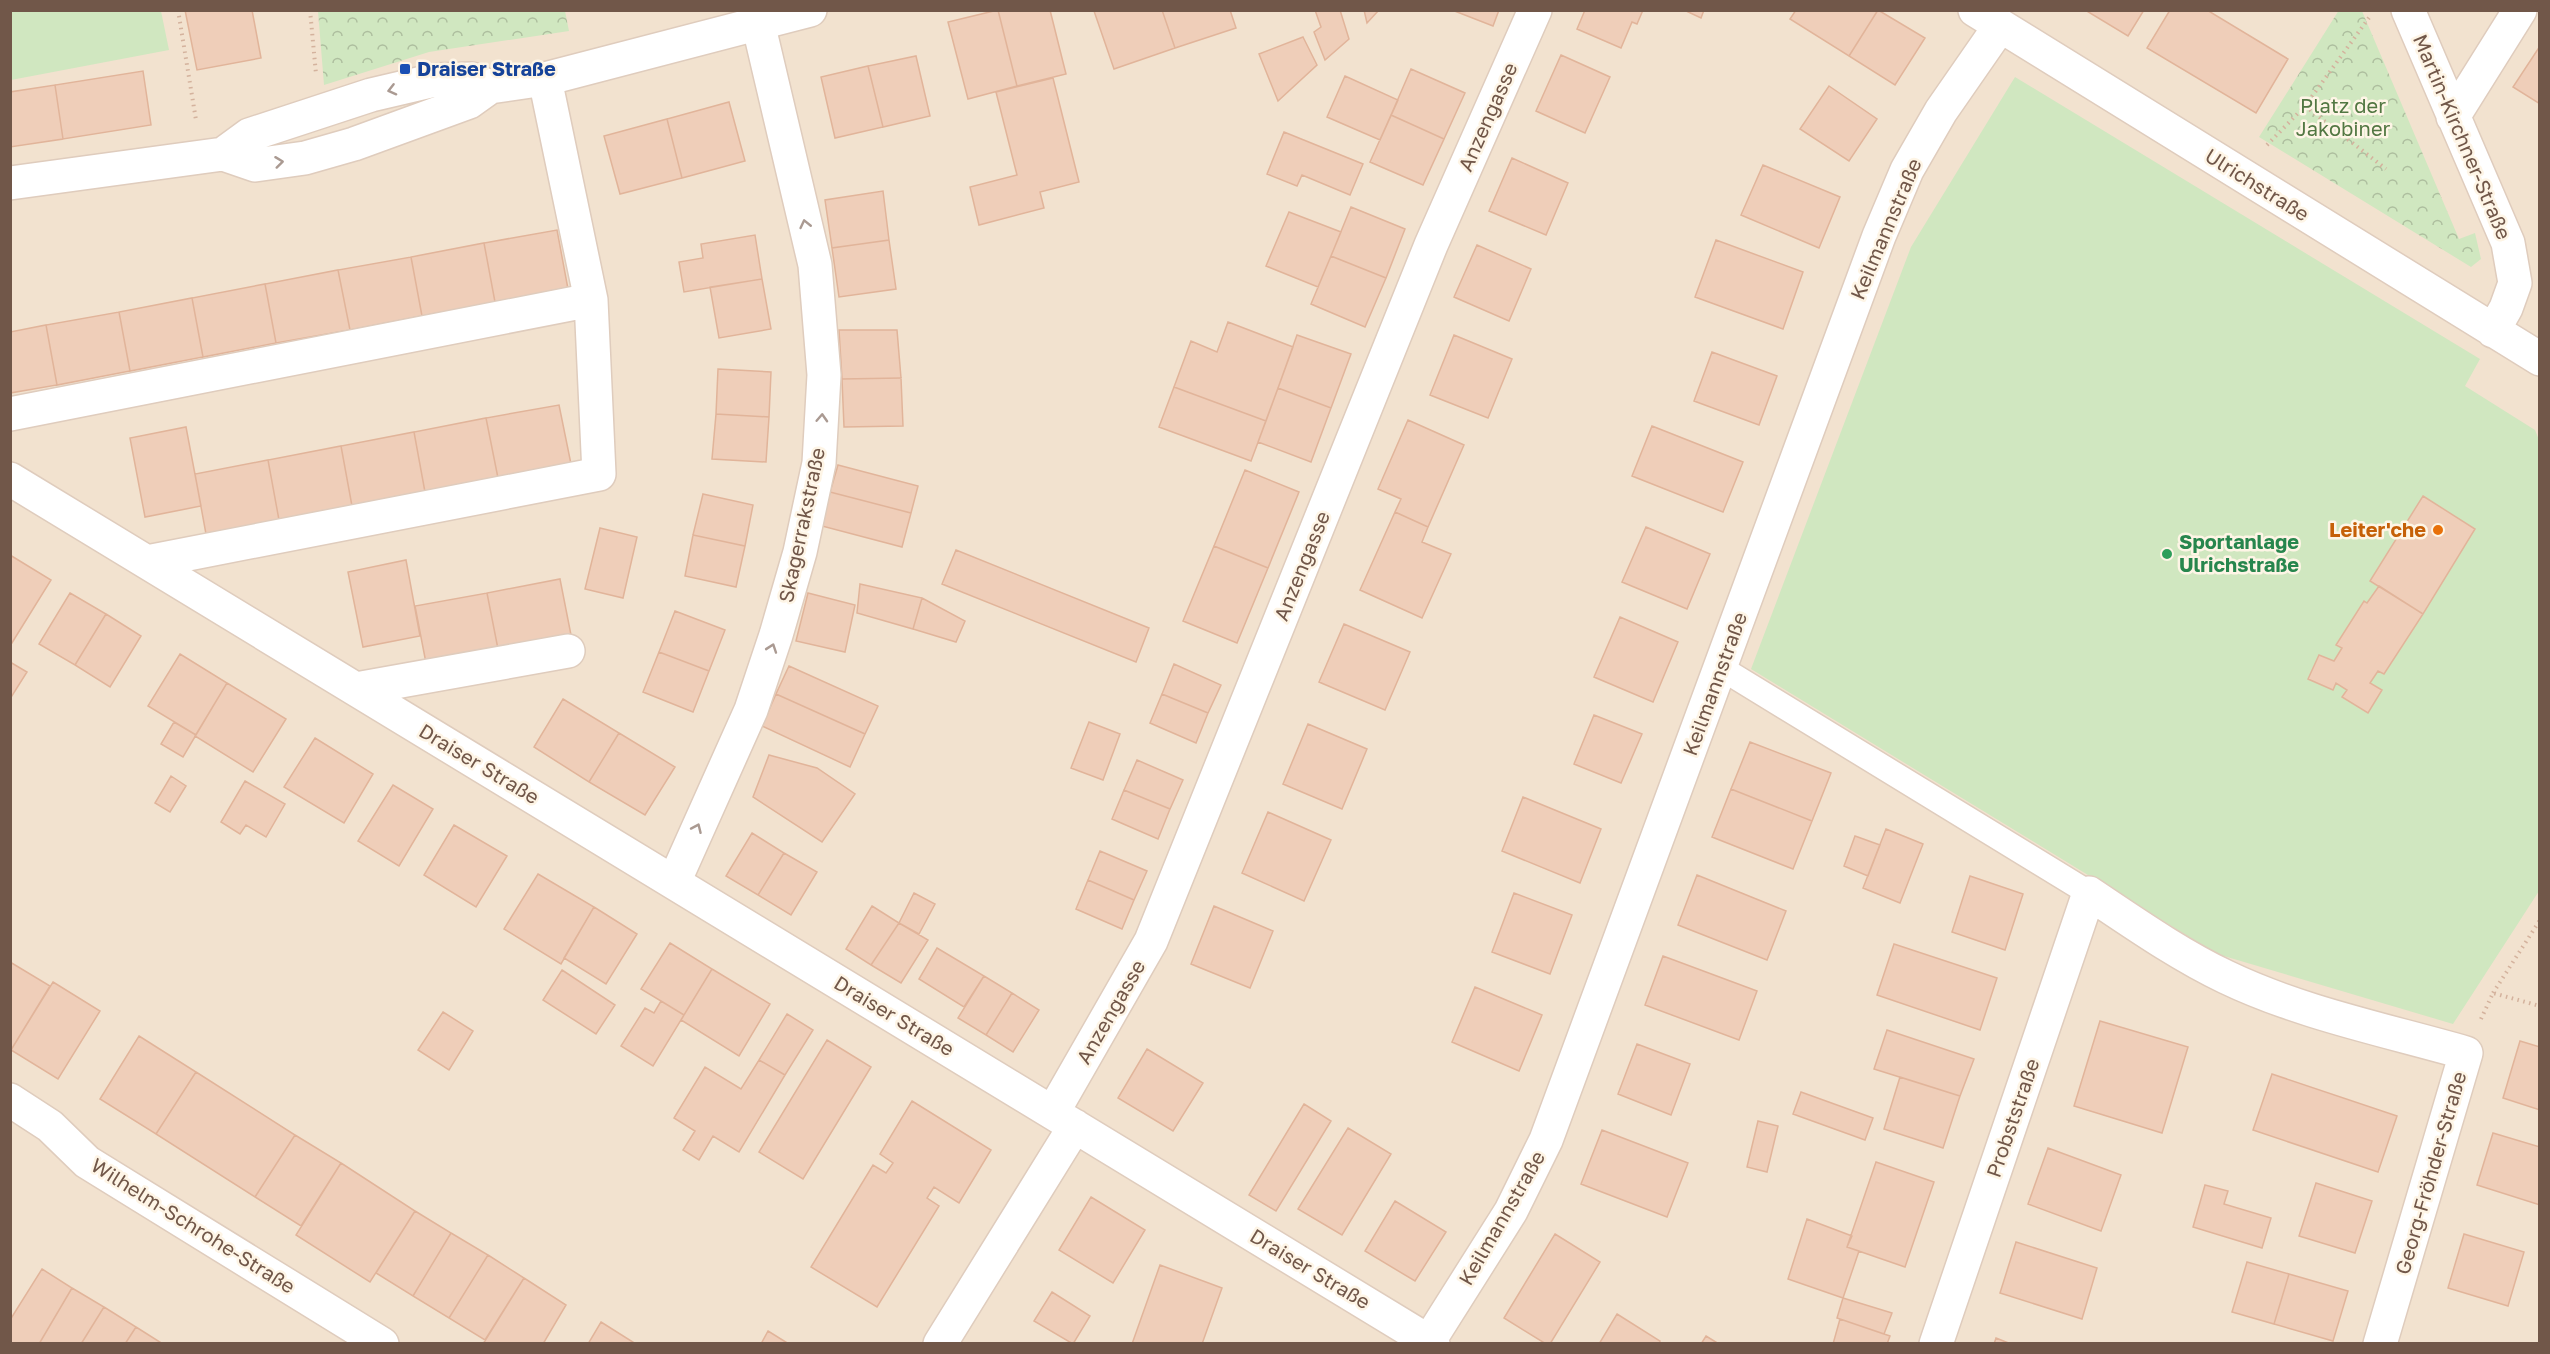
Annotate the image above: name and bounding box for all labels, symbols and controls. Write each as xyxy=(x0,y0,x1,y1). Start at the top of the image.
street label: Martin-Kirchner-Straße xyxy=(2409,30,2517,243)
place label: Draiser Straße xyxy=(417,56,556,80)
street label: Anzengasse xyxy=(1452,59,1522,175)
marker: Draiser Straße xyxy=(398,62,412,76)
one-way arrow xyxy=(387,83,397,96)
park label: Platz der Jakobiner xyxy=(2296,93,2391,140)
street label: Ulrichstraße xyxy=(2201,143,2314,226)
street label: Keilmannstraße xyxy=(1845,154,1926,303)
one-way arrow xyxy=(274,156,284,168)
one-way arrow xyxy=(800,219,813,229)
one-way arrow xyxy=(815,413,828,422)
street label: Skagerrakstraße xyxy=(773,445,829,604)
street label: Anzengasse xyxy=(1268,507,1334,624)
place label: Leiter'che xyxy=(2329,517,2426,541)
marker: Leiter'che xyxy=(2431,523,2445,537)
place label: Sportanlage Ulrichstraße xyxy=(2179,529,2299,576)
marker: Sportanlage Ulrichstraße xyxy=(2160,547,2174,561)
street label: Keilmannstraße xyxy=(1677,609,1751,759)
one-way arrow xyxy=(764,643,777,654)
street label: Draiser Straße xyxy=(415,718,544,808)
one-way arrow xyxy=(690,824,702,835)
street label: Anzengasse xyxy=(1071,955,1150,1068)
street label: Draiser Straße xyxy=(830,970,959,1060)
street label: Probststraße xyxy=(1980,1055,2044,1180)
street label: Georg-Fröhder-Straße xyxy=(2390,1069,2470,1277)
street label: Keilmannstraße xyxy=(1453,1146,1549,1289)
street label: Wilhelm-Schrohe-Straße xyxy=(87,1152,300,1298)
street label: Draiser Straße xyxy=(1246,1223,1375,1313)

